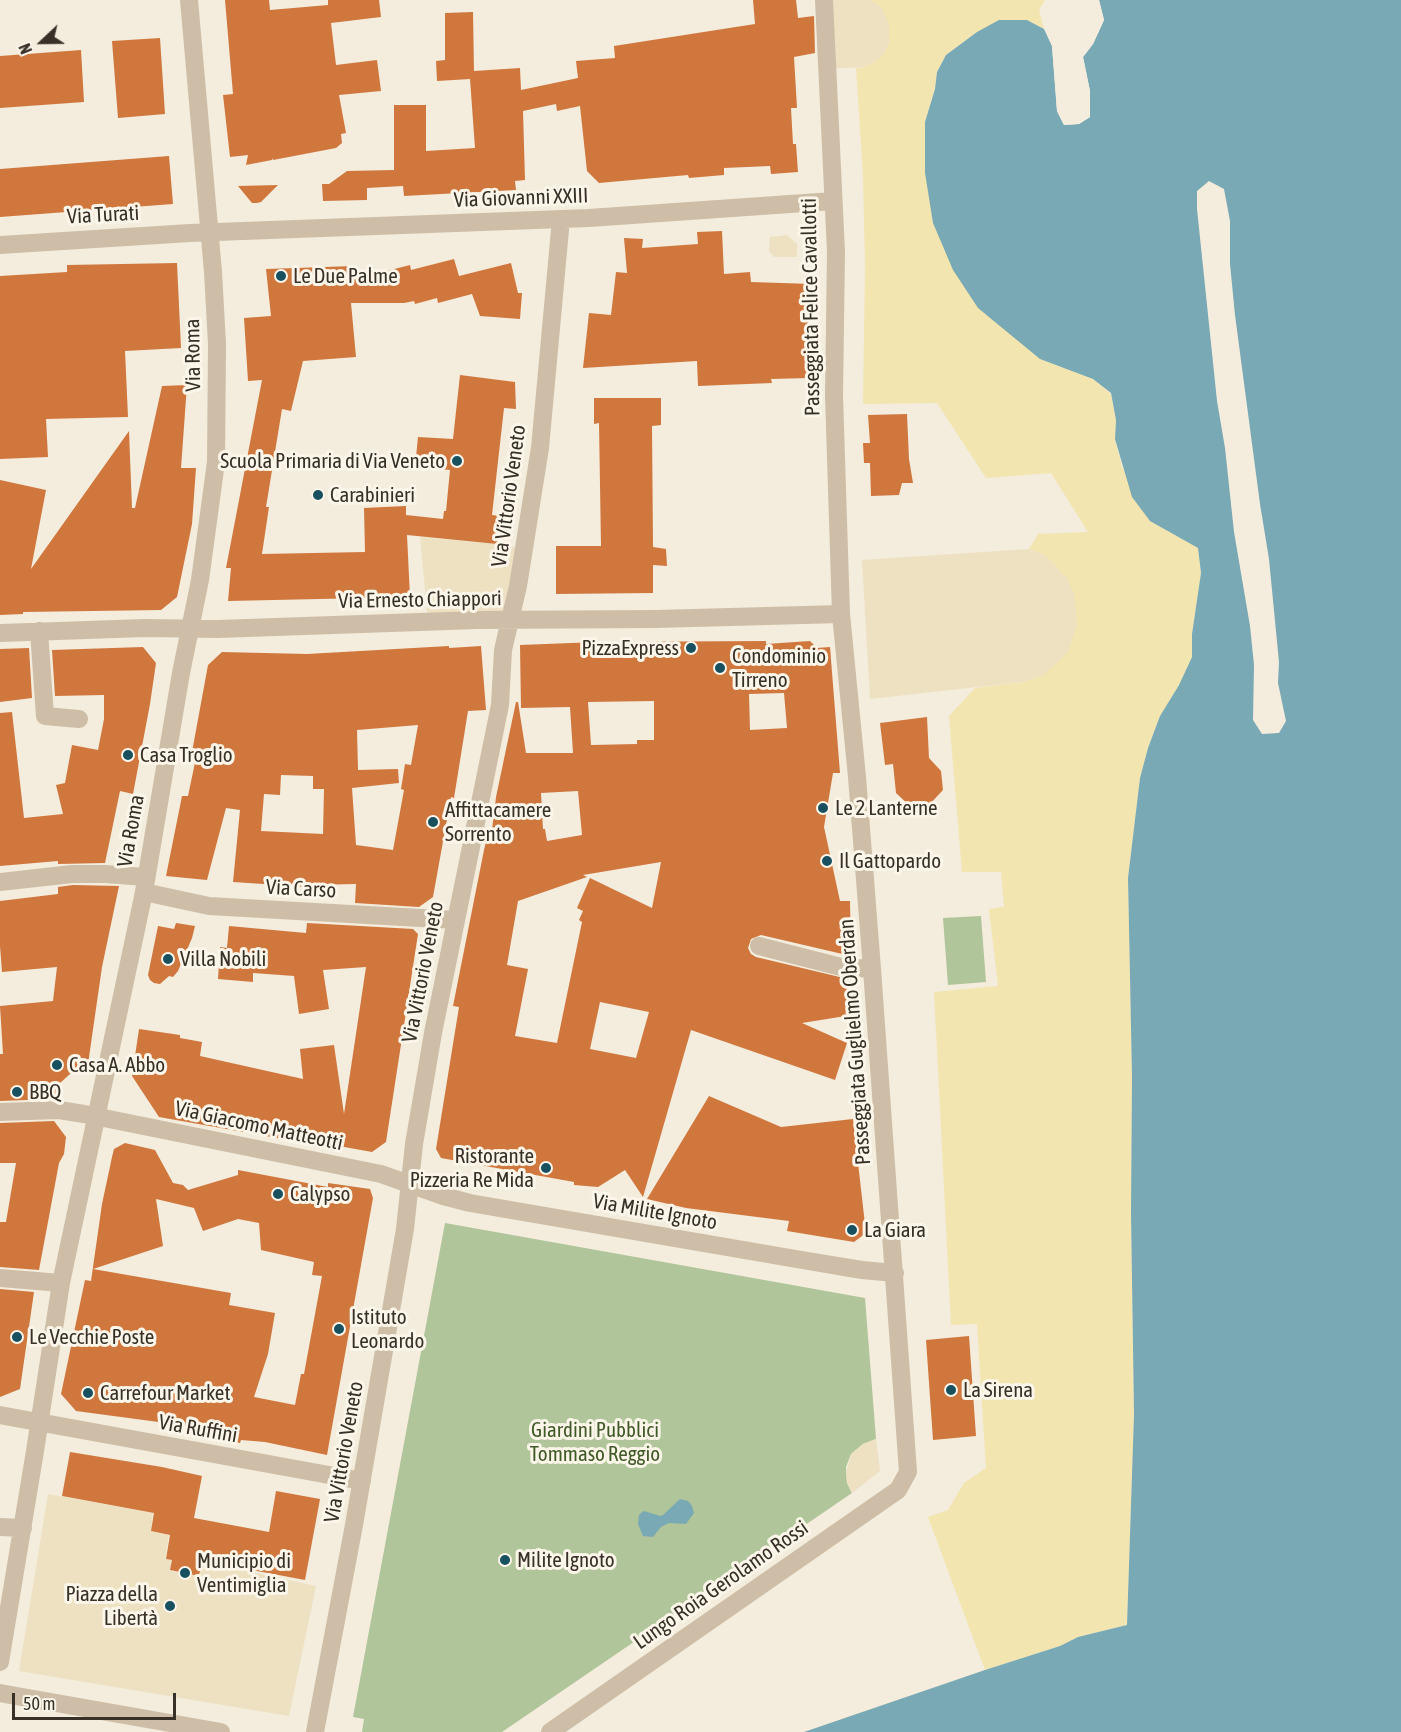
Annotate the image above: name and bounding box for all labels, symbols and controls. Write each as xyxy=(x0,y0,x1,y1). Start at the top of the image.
north arrow xyxy=(12,12,72,72)
text: N xyxy=(15,41,35,57)
street label: Via Giovanni XXIII xyxy=(453,183,589,213)
street label: Passeggiata Felice Cavallotti xyxy=(796,198,826,416)
street label: Via Turati xyxy=(66,201,140,229)
place label: Le Due Palme xyxy=(293,263,398,289)
marker: Le Due Palme xyxy=(274,269,288,283)
street label: Via Roma xyxy=(180,318,206,392)
street label: Via Vittorio Veneto xyxy=(487,423,531,569)
place label: Scuola Primaria di Via Veneto xyxy=(220,448,445,474)
marker: Scuola Primaria di Via Veneto xyxy=(450,454,464,468)
place label: Carabinieri xyxy=(330,482,415,508)
marker: Carabinieri xyxy=(311,488,325,502)
street label: Via Ernesto Chiappori xyxy=(338,586,502,614)
place label: PizzaExpress xyxy=(581,635,679,661)
marker: PizzaExpress xyxy=(684,641,698,655)
place label: Condominio Tirreno xyxy=(732,643,826,693)
marker: Condominio Tirreno xyxy=(713,661,727,675)
place label: Casa Troglio xyxy=(140,742,233,768)
marker: Casa Troglio xyxy=(121,748,135,762)
street label: Via Roma xyxy=(112,793,150,869)
place label: Le 2 Lanterne xyxy=(835,795,938,821)
place label: Affittacamere Sorrento xyxy=(445,797,551,847)
marker: Le 2 Lanterne xyxy=(816,801,830,815)
marker: Affittacamere Sorrento xyxy=(426,815,440,829)
place label: Il Gattopardo xyxy=(839,848,941,874)
marker: Il Gattopardo xyxy=(820,854,834,868)
street label: Via Carso xyxy=(265,875,337,903)
street label: Via Vittorio Veneto xyxy=(397,899,449,1045)
street label: Passeggiata Guglielmo Oberdan xyxy=(834,918,876,1166)
place label: Villa Nobili xyxy=(180,946,266,972)
marker: Villa Nobili xyxy=(161,952,175,966)
place label: Casa A. Abbo xyxy=(69,1052,165,1078)
marker: Casa A. Abbo xyxy=(50,1058,64,1072)
place label: BBQ xyxy=(29,1079,61,1105)
marker: BBQ xyxy=(10,1085,24,1099)
street label: Via Giacomo Matteotti xyxy=(173,1096,345,1156)
place label: Ristorante Pizzeria Re Mida xyxy=(410,1143,534,1193)
marker: Ristorante Pizzeria Re Mida xyxy=(539,1161,553,1175)
place label: Calypso xyxy=(290,1181,350,1207)
marker: Calypso xyxy=(271,1187,285,1201)
street label: Via Milite Ignoto xyxy=(591,1189,719,1235)
place label: La Giara xyxy=(864,1217,926,1243)
marker: La Giara xyxy=(845,1223,859,1237)
place label: Istituto Leonardo xyxy=(351,1304,424,1354)
marker: Istituto Leonardo xyxy=(332,1322,346,1336)
place label: Le Vecchie Poste xyxy=(29,1324,154,1350)
marker: Le Vecchie Poste xyxy=(10,1330,24,1344)
place label: La Sirena xyxy=(963,1377,1033,1403)
street label: Via Vittorio Veneto xyxy=(319,1379,369,1525)
place label: Carrefour Market xyxy=(100,1380,230,1406)
marker: La Sirena xyxy=(944,1383,958,1397)
marker: Carrefour Market xyxy=(81,1386,95,1400)
street label: Via Ruffini xyxy=(157,1410,239,1448)
park label: Giardini Pubblici Tommaso Reggio xyxy=(530,1417,660,1467)
street label: Lungo Roia Gerolamo Rossi xyxy=(629,1515,813,1655)
place label: Milite Ignoto xyxy=(517,1547,615,1573)
place label: Municipio di Ventimiglia xyxy=(197,1548,291,1598)
marker: Milite Ignoto xyxy=(498,1553,512,1567)
marker: Municipio di Ventimiglia xyxy=(178,1566,192,1580)
place label: Piazza della Libertà xyxy=(65,1581,158,1631)
marker: Piazza della Libertà xyxy=(163,1599,177,1613)
scale bar xyxy=(15,1681,178,1719)
text: 50 m xyxy=(23,1693,55,1714)

